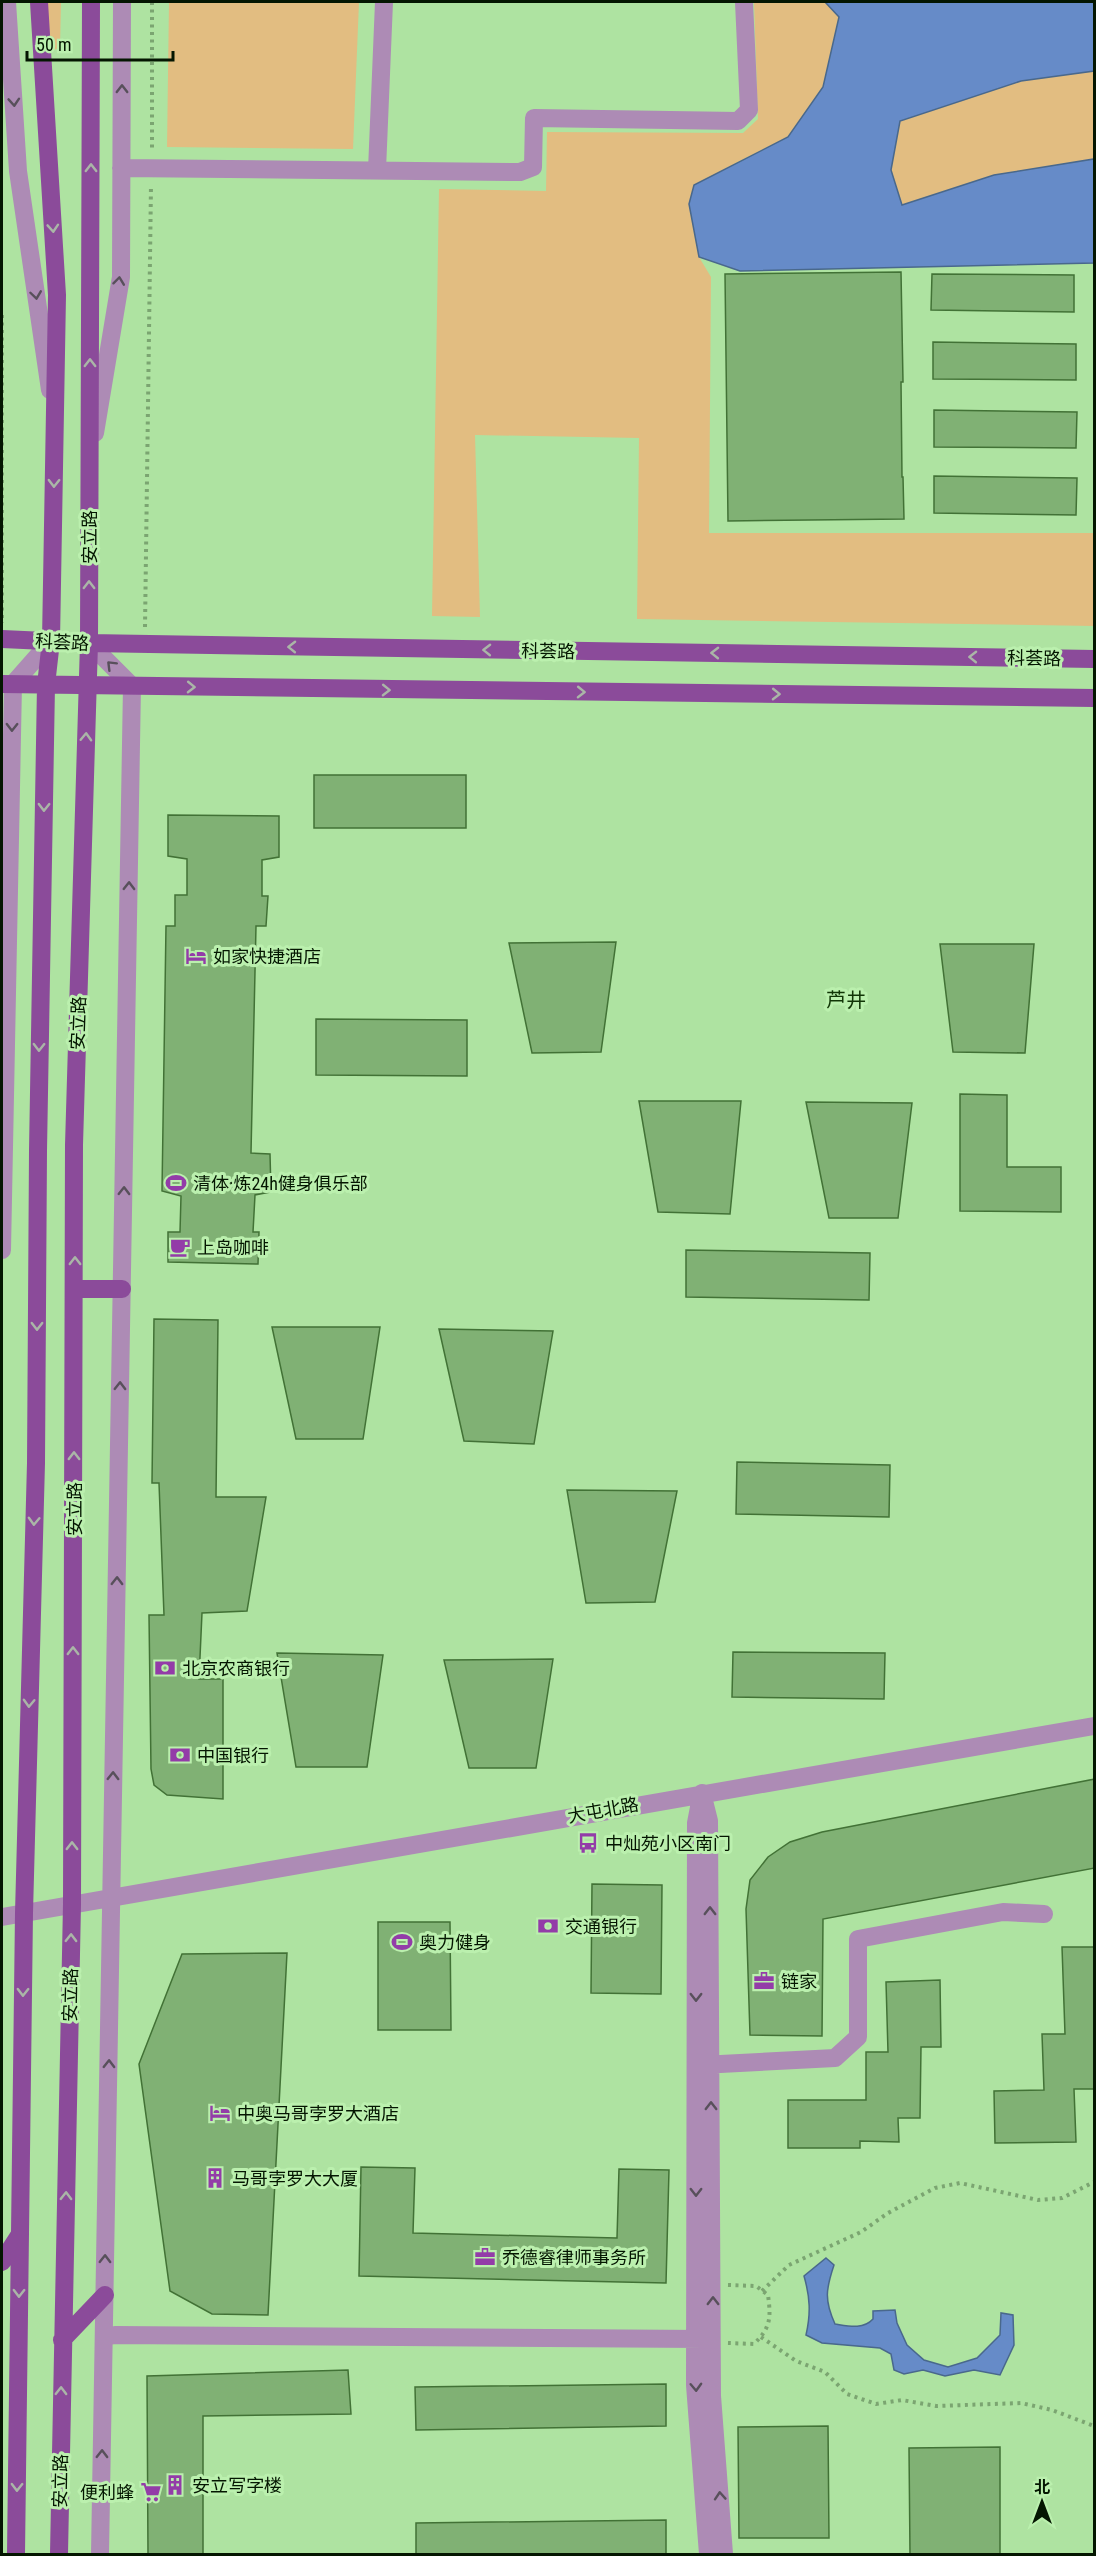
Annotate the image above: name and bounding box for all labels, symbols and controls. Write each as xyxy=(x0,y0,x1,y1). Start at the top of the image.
scale bar xyxy=(27,24,172,62)
text: 50 m xyxy=(36,34,71,55)
one-way arrow xyxy=(116,84,128,93)
one-way arrow xyxy=(7,97,20,106)
one-way arrow xyxy=(85,163,97,172)
one-way arrow xyxy=(46,223,59,232)
one-way arrow xyxy=(113,277,125,286)
one-way arrow xyxy=(30,291,42,300)
one-way arrow xyxy=(84,358,96,367)
one-way arrow xyxy=(48,479,60,488)
street label: 安立路 xyxy=(79,510,100,564)
one-way arrow xyxy=(83,580,95,589)
street label: 科荟路 xyxy=(34,630,90,654)
one-way arrow xyxy=(288,640,297,653)
street label: 科荟路 xyxy=(521,640,575,662)
one-way arrow xyxy=(483,644,492,656)
one-way arrow xyxy=(711,647,720,659)
street label: 科荟路 xyxy=(1007,647,1061,669)
one-way arrow xyxy=(969,651,978,664)
one-way arrow xyxy=(107,661,118,672)
one-way arrow xyxy=(186,681,195,693)
one-way arrow xyxy=(381,683,390,696)
one-way arrow xyxy=(576,686,585,698)
one-way arrow xyxy=(771,688,780,701)
one-way arrow xyxy=(6,723,19,732)
one-way arrow xyxy=(80,733,92,742)
one-way arrow xyxy=(38,802,50,811)
one-way arrow xyxy=(123,882,135,891)
hotel icon: 如家快捷酒店 xyxy=(184,944,208,968)
place label: 如家快捷酒店 xyxy=(213,946,321,967)
district label: 芦井 xyxy=(826,988,866,1012)
street label: 安立路 xyxy=(67,996,89,1050)
one-way arrow xyxy=(33,1042,46,1051)
sports icon: 清体·炼24h健身俱乐部 xyxy=(164,1171,188,1195)
place label: 清体·炼24h健身俱乐部 xyxy=(193,1173,368,1194)
one-way arrow xyxy=(117,1187,130,1196)
cafe icon: 上岛咖啡 xyxy=(168,1235,192,1259)
place label: 上岛咖啡 xyxy=(197,1237,269,1258)
one-way arrow xyxy=(69,1257,81,1266)
one-way arrow xyxy=(31,1321,43,1330)
one-way arrow xyxy=(114,1382,126,1391)
one-way arrow xyxy=(68,1452,80,1461)
street label: 安立路 xyxy=(64,1482,85,1536)
one-way arrow xyxy=(28,1516,41,1525)
one-way arrow xyxy=(111,1577,123,1586)
one-way arrow xyxy=(67,1647,79,1656)
bank icon: 北京农商银行 xyxy=(153,1656,177,1680)
place label: 北京农商银行 xyxy=(182,1658,290,1679)
one-way arrow xyxy=(23,1698,36,1707)
bank icon: 中国银行 xyxy=(168,1743,192,1767)
place label: 中国银行 xyxy=(197,1745,269,1766)
one-way arrow xyxy=(107,1772,119,1781)
street label: 大屯北路 xyxy=(566,1793,640,1827)
bus stop icon: 中灿苑小区南门 xyxy=(576,1831,600,1855)
place label: 中灿苑小区南门 xyxy=(605,1833,731,1854)
one-way arrow xyxy=(66,1841,78,1850)
one-way arrow xyxy=(704,1907,716,1916)
bank icon: 交通银行 xyxy=(536,1914,560,1938)
place label: 交通银行 xyxy=(565,1916,637,1937)
sports icon: 奥力健身 xyxy=(390,1930,414,1954)
place label: 奥力健身 xyxy=(419,1932,491,1953)
one-way arrow xyxy=(65,1934,77,1943)
street label: 安立路 xyxy=(59,1968,81,2022)
office icon: 链家 xyxy=(752,1969,776,1993)
place label: 链家 xyxy=(781,1971,817,1992)
one-way arrow xyxy=(17,1988,29,1997)
one-way arrow xyxy=(690,1993,702,2002)
one-way arrow xyxy=(102,2060,115,2069)
hotel icon: 中奥马哥孛罗大酒店 xyxy=(208,2101,232,2125)
one-way arrow xyxy=(705,2102,717,2111)
place label: 中奥马哥孛罗大酒店 xyxy=(237,2103,399,2124)
building icon: 马哥孛罗大大厦 xyxy=(203,2166,227,2190)
place label: 马哥孛罗大大厦 xyxy=(232,2168,358,2189)
one-way arrow xyxy=(690,2188,702,2197)
one-way arrow xyxy=(59,2192,72,2201)
office icon: 乔德睿律师事务所 xyxy=(473,2245,497,2269)
place label: 乔德睿律师事务所 xyxy=(502,2247,646,2268)
one-way arrow xyxy=(99,2255,112,2264)
one-way arrow xyxy=(13,2288,26,2297)
one-way arrow xyxy=(706,2297,719,2306)
one-way arrow xyxy=(689,2383,702,2392)
one-way arrow xyxy=(55,2387,68,2396)
one-way arrow xyxy=(96,2450,108,2459)
street label: 安立路 xyxy=(49,2454,71,2508)
north arrow xyxy=(1012,2472,1072,2532)
building icon: 安立写字楼 xyxy=(163,2473,187,2497)
place label: 安立写字楼 xyxy=(192,2475,282,2496)
text: 北 xyxy=(1034,2478,1050,2497)
supermarket icon: 便利蜂 xyxy=(139,2480,163,2504)
place label: 便利蜂 xyxy=(80,2482,134,2503)
one-way arrow xyxy=(11,2483,23,2492)
one-way arrow xyxy=(714,2492,727,2501)

